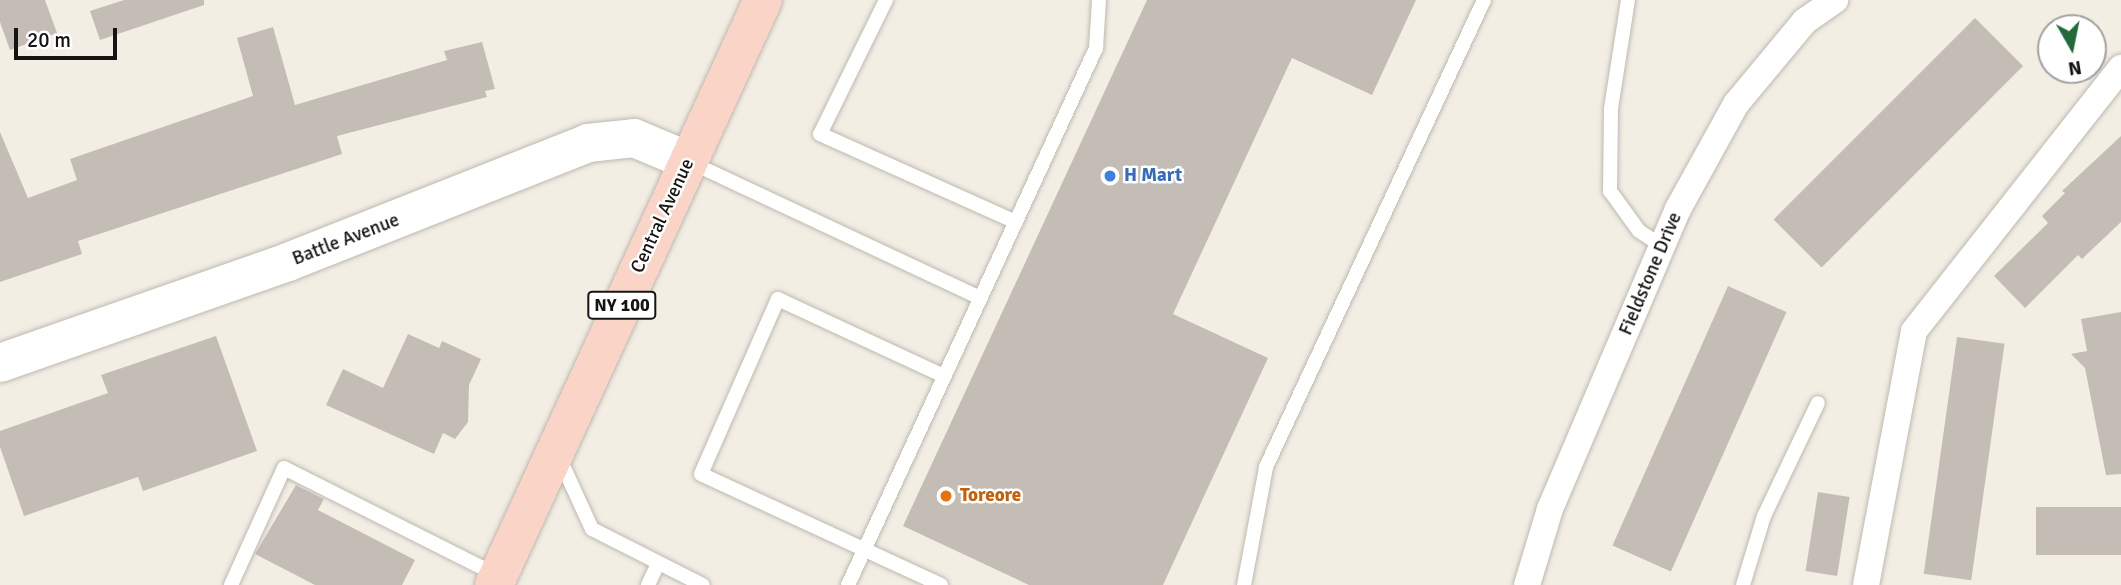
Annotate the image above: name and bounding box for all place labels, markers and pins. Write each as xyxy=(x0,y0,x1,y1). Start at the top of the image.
place label: H Mart xyxy=(1124,165,1182,187)
marker: H Mart xyxy=(1102,168,1118,184)
place label: Toreore xyxy=(960,485,1021,507)
marker: Toreore xyxy=(938,488,954,504)

